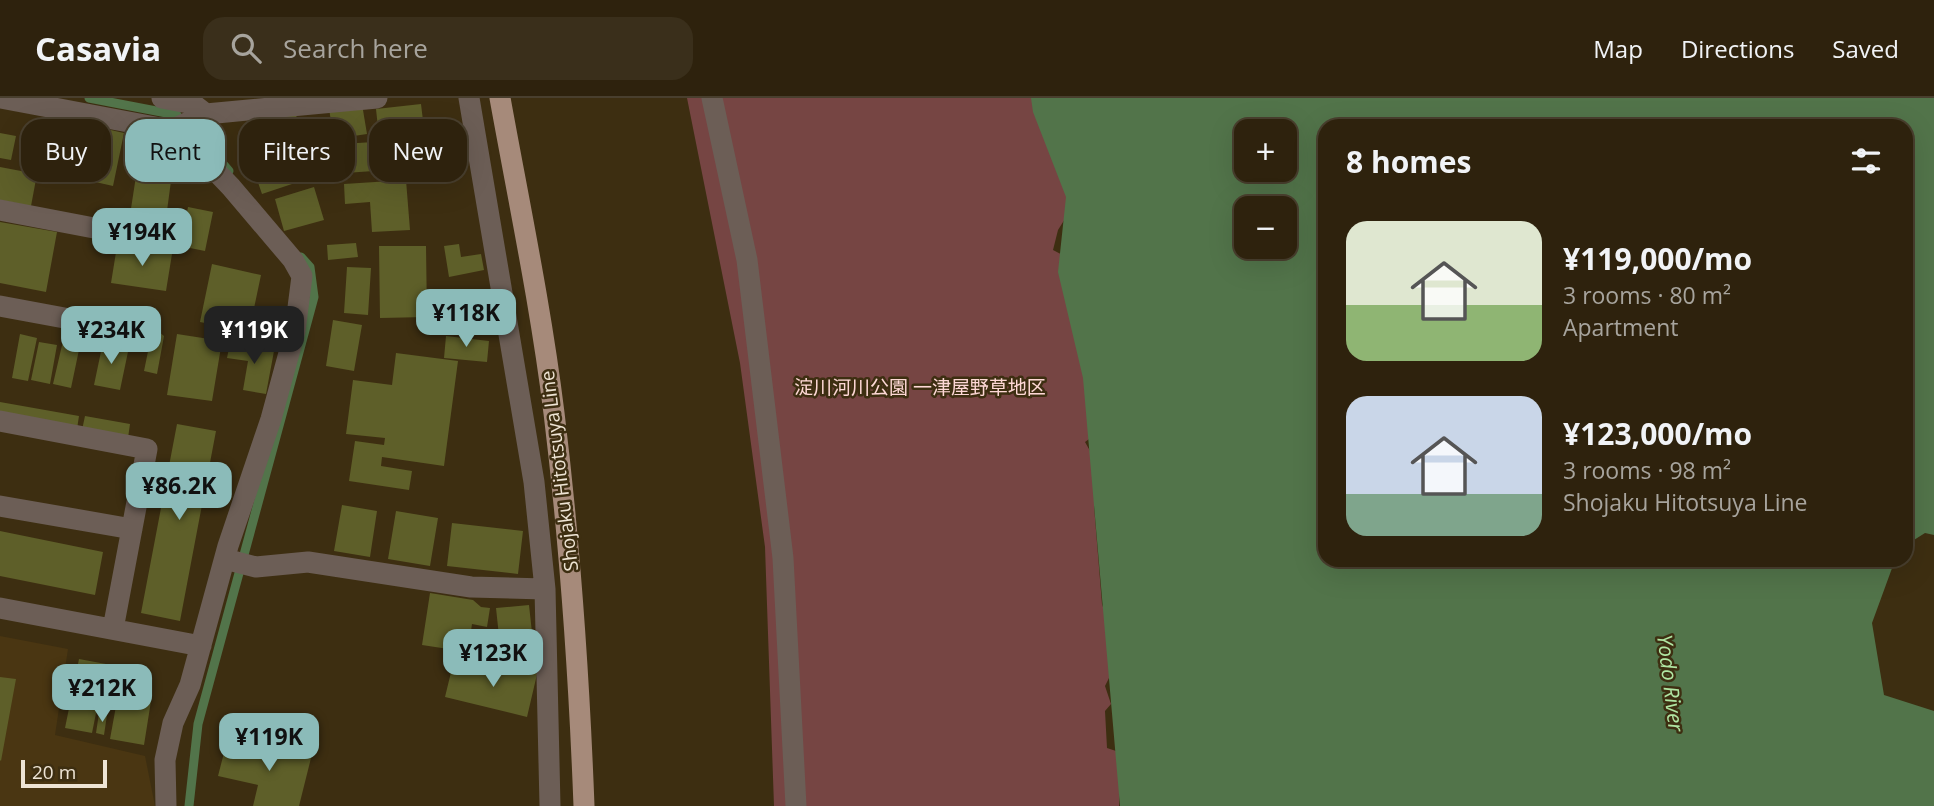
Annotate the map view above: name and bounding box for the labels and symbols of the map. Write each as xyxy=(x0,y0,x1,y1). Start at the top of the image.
pin: ¥194K xyxy=(93,208,191,268)
pin: ¥118K xyxy=(417,289,515,349)
pin: ¥234K xyxy=(62,306,160,366)
pin: ¥119K xyxy=(205,306,303,366)
street label: Shojaku Hitotsuya Line xyxy=(534,369,584,573)
park label: 淀川河川公園 一津屋野草地区 xyxy=(794,374,1046,400)
pin: ¥86.2K xyxy=(122,462,236,522)
pin: ¥123K xyxy=(444,630,542,689)
water label: Yodo River xyxy=(1651,633,1691,734)
pin: ¥212K xyxy=(53,664,151,724)
pin: ¥119K xyxy=(220,714,318,773)
scale bar xyxy=(21,757,107,789)

